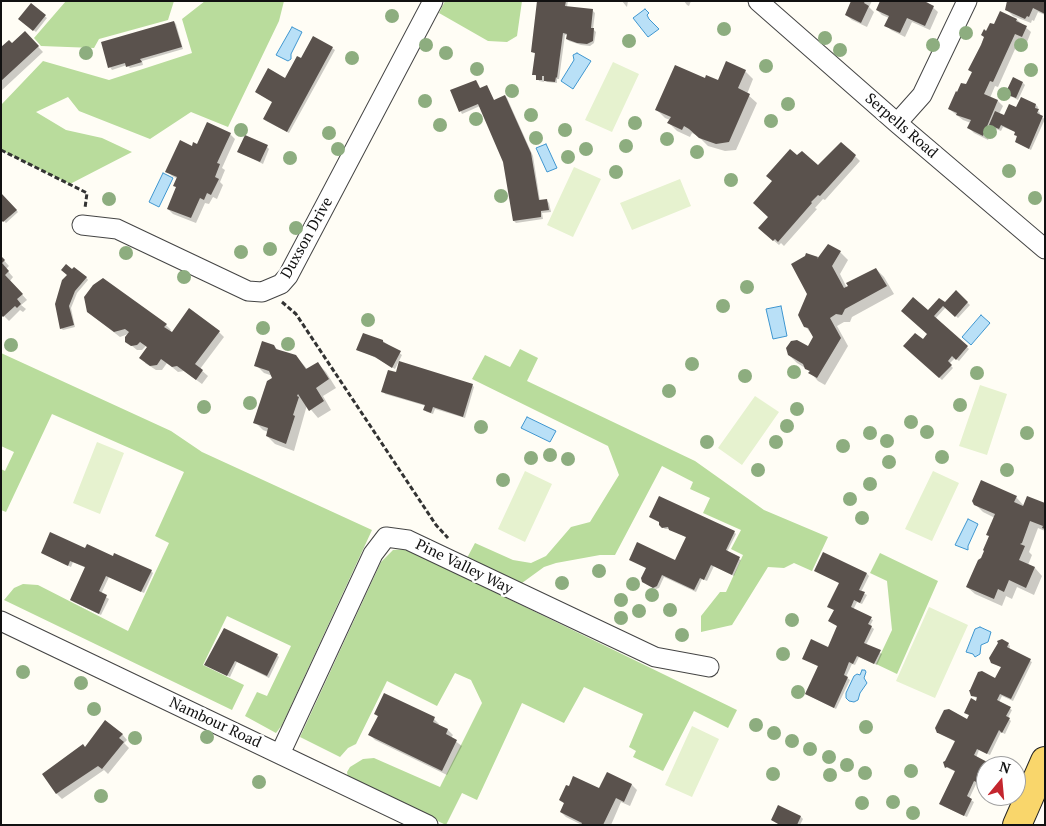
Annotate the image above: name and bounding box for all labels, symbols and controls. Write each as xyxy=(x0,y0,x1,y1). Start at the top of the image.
street label: Serpells Road xyxy=(861,90,941,162)
street label: Duxson Drive xyxy=(277,194,337,282)
street label: Pine Valley Way xyxy=(412,536,516,598)
street label: Nambour Road xyxy=(166,694,264,752)
north arrow xyxy=(976,756,1026,806)
text: N xyxy=(997,756,1013,778)

